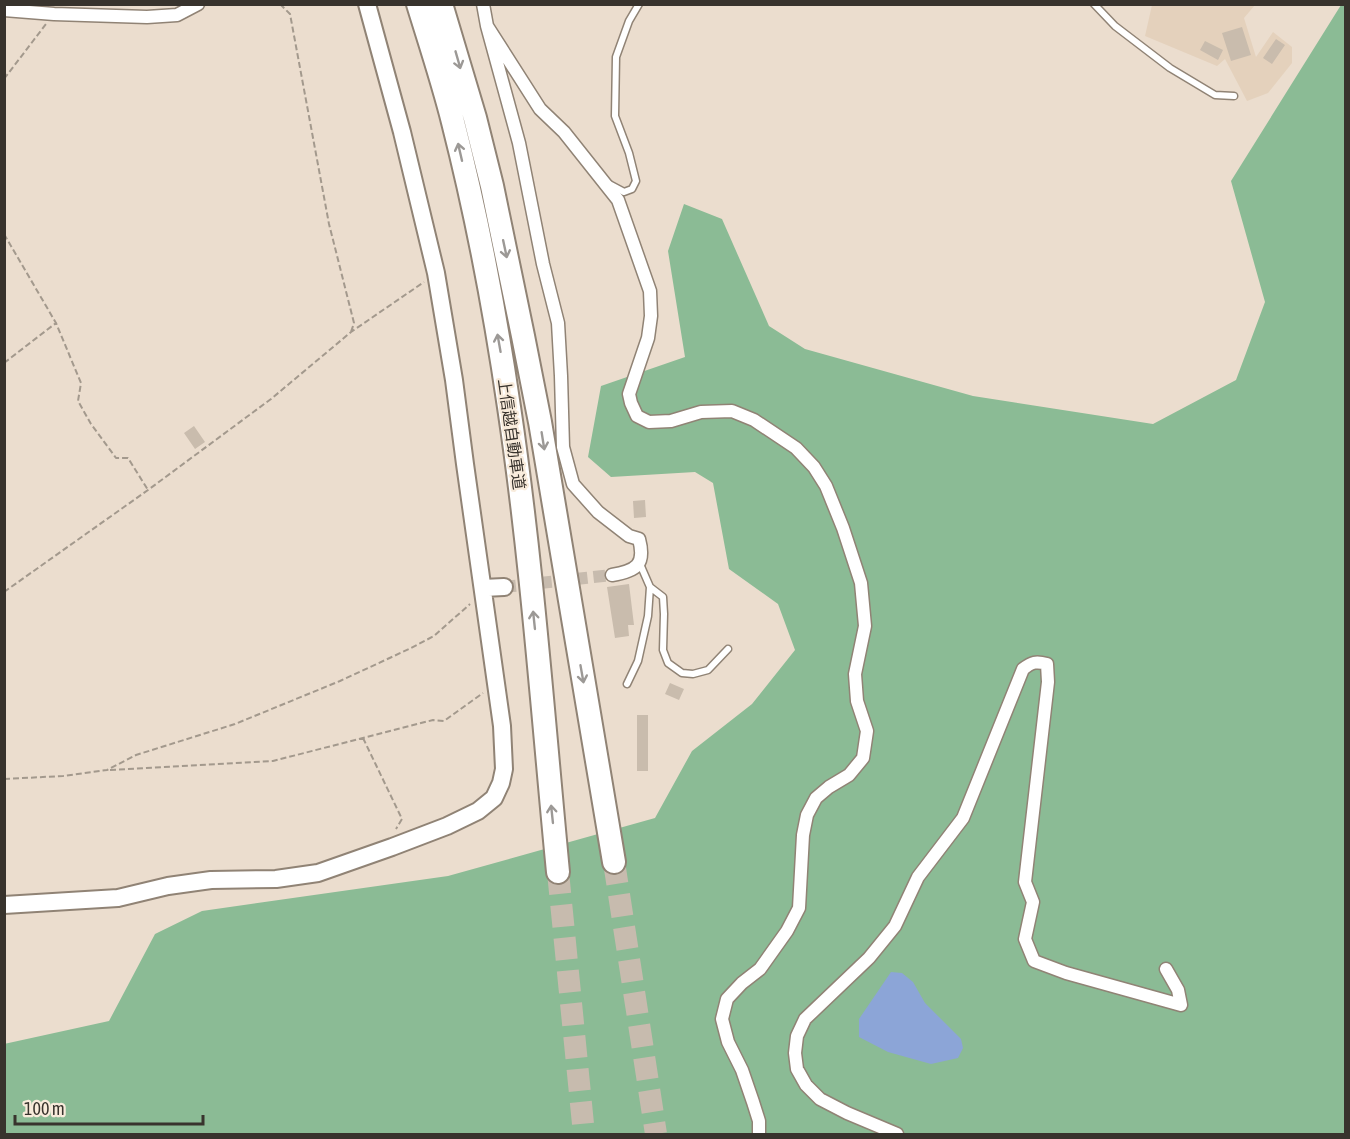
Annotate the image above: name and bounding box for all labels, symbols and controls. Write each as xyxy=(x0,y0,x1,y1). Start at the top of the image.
one-way arrow xyxy=(453,50,464,69)
one-way arrow xyxy=(454,143,466,162)
one-way arrow xyxy=(500,239,511,259)
one-way arrow xyxy=(493,334,504,353)
street label: 上信越自動車道 xyxy=(495,377,529,491)
one-way arrow xyxy=(538,430,549,450)
one-way arrow xyxy=(528,610,539,630)
one-way arrow xyxy=(577,664,588,684)
one-way arrow xyxy=(546,804,557,824)
scale bar xyxy=(15,1088,202,1126)
text: 100 m xyxy=(24,1098,65,1119)

